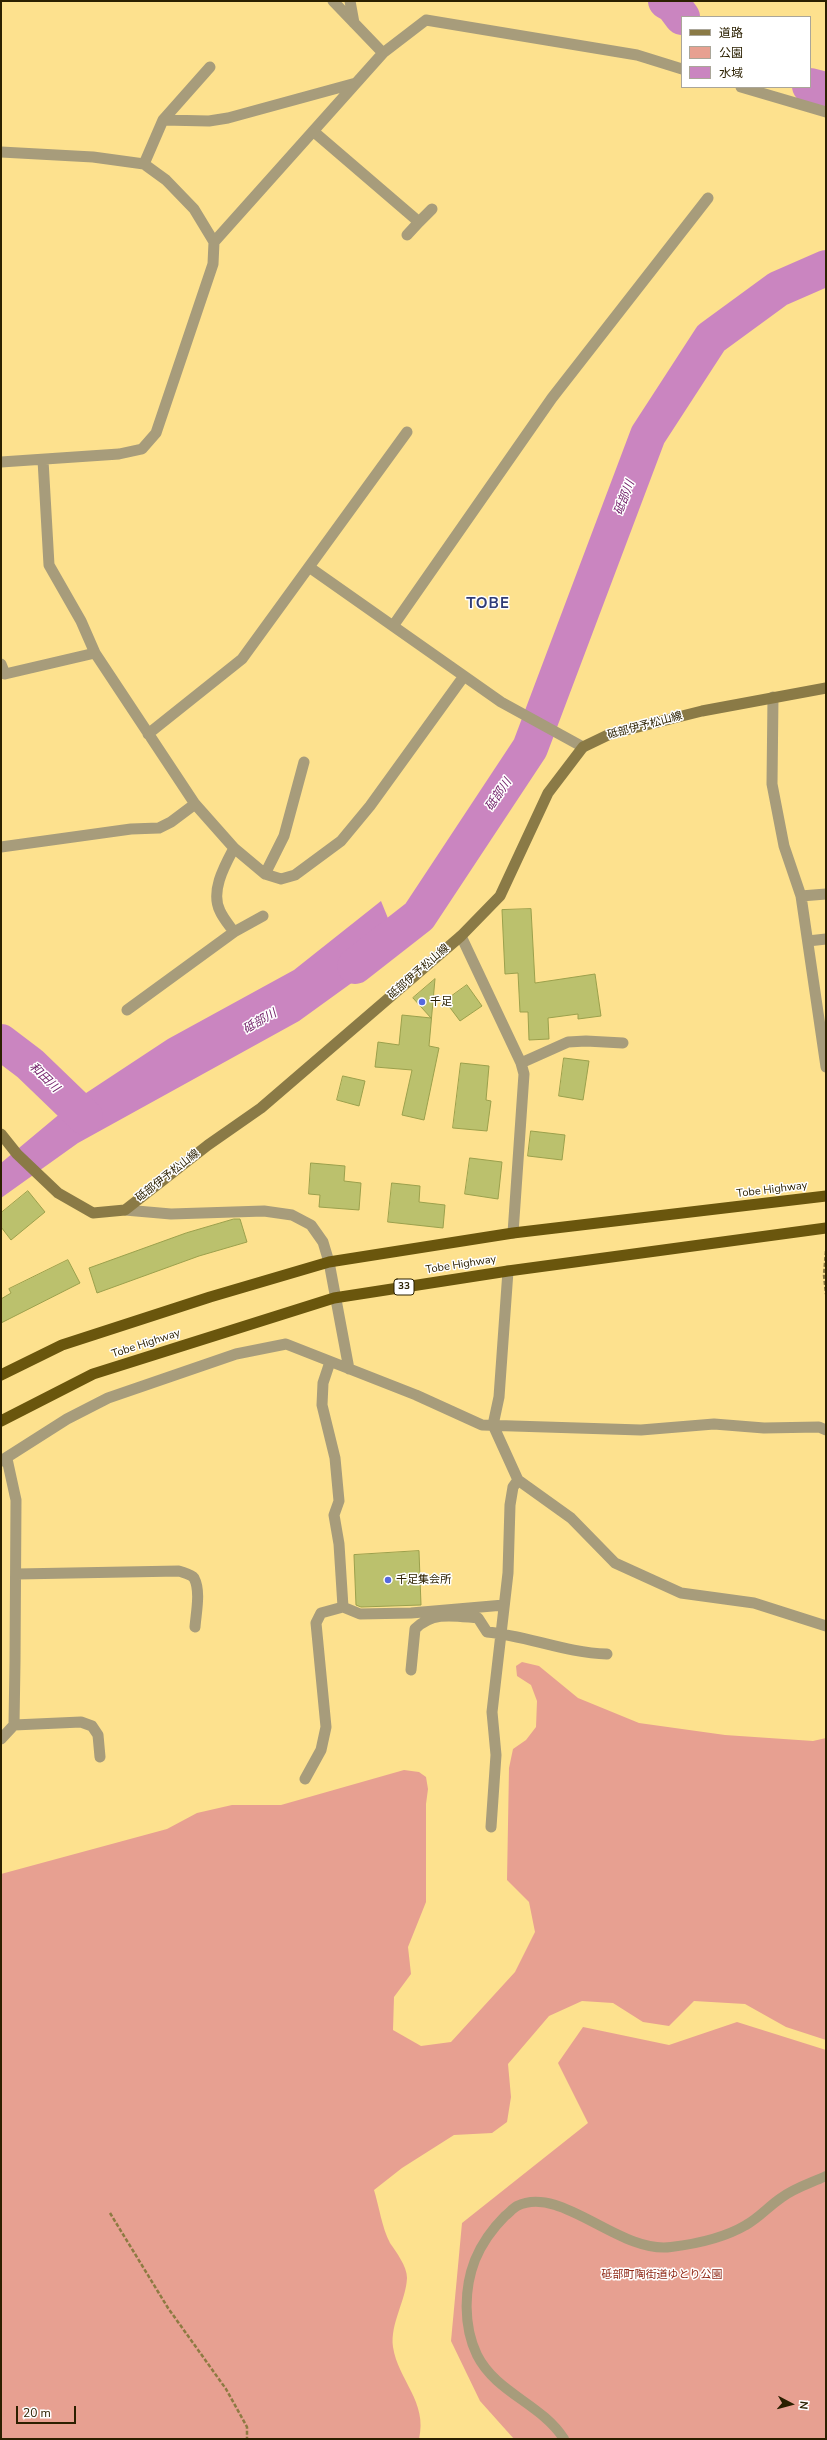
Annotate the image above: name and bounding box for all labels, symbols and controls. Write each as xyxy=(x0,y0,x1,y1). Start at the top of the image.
legend xyxy=(681,16,811,88)
text: 道路 xyxy=(719,25,743,41)
text: 公園 xyxy=(719,45,743,61)
text: 水域 xyxy=(719,65,743,81)
water label: 砥部川 xyxy=(612,479,638,517)
district label: TOBE xyxy=(466,595,510,613)
street label: 砥部伊予松山線 xyxy=(606,710,684,742)
water label: 砥部川 xyxy=(483,776,515,814)
street label: 砥部伊予松山線 xyxy=(386,942,452,1002)
place label: 千足 xyxy=(430,995,452,1009)
marker: 千足 xyxy=(417,997,427,1007)
water label: 砥部川 xyxy=(241,1007,279,1037)
water label: 和田川 xyxy=(26,1060,62,1096)
street label: 砥部伊予松山線 xyxy=(134,1147,202,1205)
street label: Tobe Highway xyxy=(736,1179,808,1201)
street label: Tobe Highway xyxy=(425,1253,497,1277)
road number: 33 xyxy=(394,1279,414,1295)
street label: Tobe Highway xyxy=(110,1327,182,1361)
place label: 千足集会所 xyxy=(396,1573,451,1587)
marker: 千足集会所 xyxy=(383,1575,393,1585)
park label: 砥部町陶街道ゆとり公園 xyxy=(602,2268,722,2282)
north arrow xyxy=(771,2384,811,2424)
scale bar xyxy=(18,2398,78,2424)
text: N xyxy=(796,2400,811,2410)
text: 20 m xyxy=(23,2405,51,2421)

